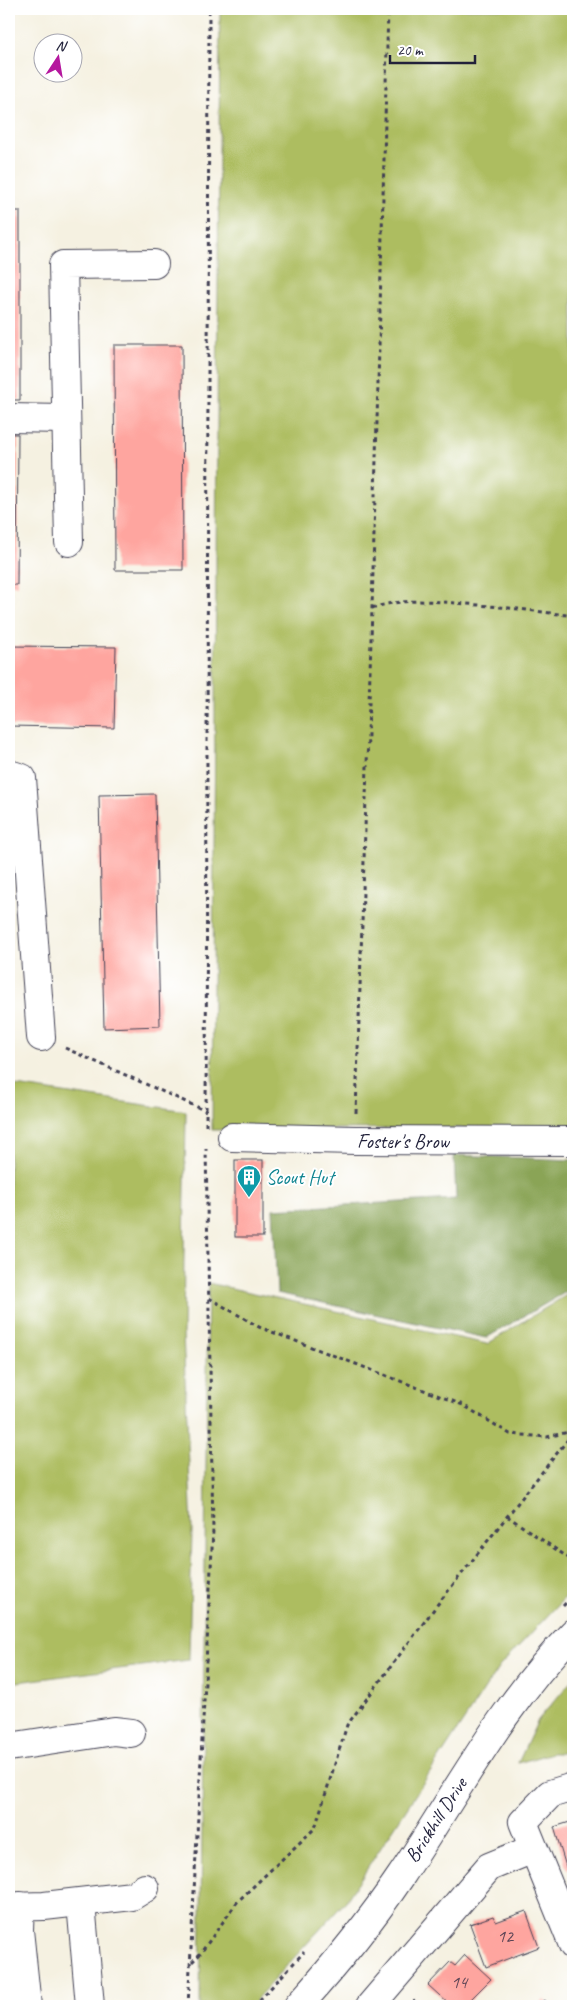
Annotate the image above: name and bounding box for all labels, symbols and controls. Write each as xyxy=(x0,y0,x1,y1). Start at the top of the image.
north arrow xyxy=(32,32,82,82)
scale bar xyxy=(390,32,474,64)
text: N xyxy=(55,37,69,55)
text: 20 m xyxy=(397,41,424,60)
street label: Foster's Brow xyxy=(357,1129,451,1154)
building icon: Scout Hut xyxy=(236,1164,262,1198)
place label: Scout Hut xyxy=(266,1165,337,1190)
street label: Brickhill Drive xyxy=(399,1772,473,1867)
house number: 12 xyxy=(497,1925,515,1947)
house number: 14 xyxy=(451,1971,469,1993)

